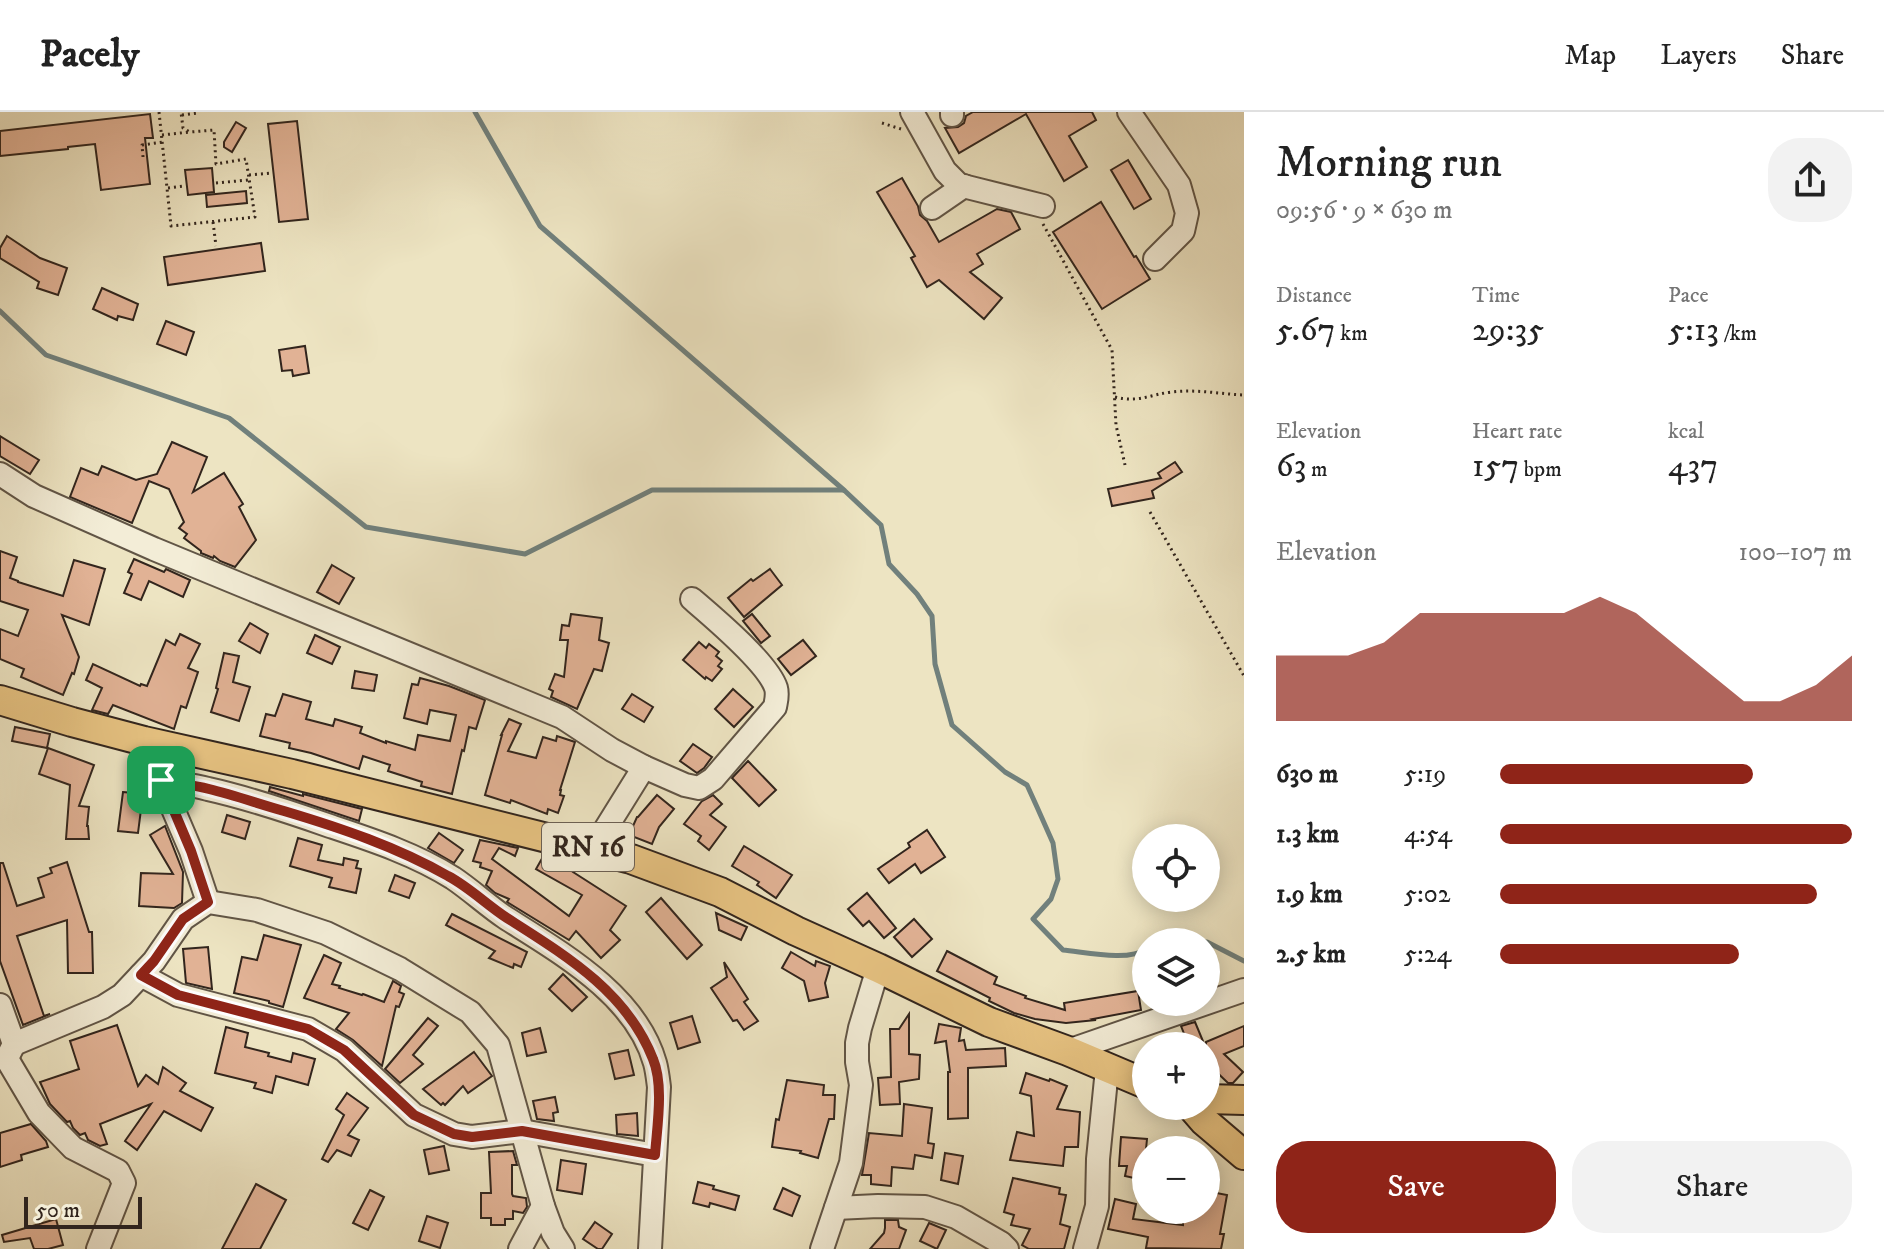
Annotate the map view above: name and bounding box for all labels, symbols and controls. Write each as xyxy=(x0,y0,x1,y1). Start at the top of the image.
text: Pacely xyxy=(40,31,139,79)
text: Map xyxy=(1565,38,1616,73)
text: Layers xyxy=(1660,38,1737,73)
text: Share xyxy=(1781,38,1844,73)
text: Morning run xyxy=(1276,136,1502,191)
button: share xyxy=(1768,138,1852,222)
text: 09:56 · 9 × 630 m xyxy=(1276,194,1452,227)
text: Distance xyxy=(1276,282,1352,309)
text: Time xyxy=(1472,282,1520,309)
text: Pace xyxy=(1668,282,1709,309)
text: 5.67 xyxy=(1276,309,1336,351)
text: 29:35 xyxy=(1472,309,1544,351)
text: 5:13 xyxy=(1668,309,1719,351)
text: km xyxy=(1336,320,1368,347)
text: /km xyxy=(1719,320,1757,347)
text: Elevation xyxy=(1276,418,1361,445)
text: Heart rate xyxy=(1472,418,1562,445)
text: kcal xyxy=(1668,418,1704,445)
text: 63 xyxy=(1276,445,1306,487)
text: 157 xyxy=(1472,445,1519,487)
text: 437 xyxy=(1668,445,1718,487)
text: m xyxy=(1306,456,1328,483)
text: bpm xyxy=(1519,456,1562,483)
text: Elevation xyxy=(1276,536,1377,569)
text: 100–107 m xyxy=(1739,536,1852,569)
pin xyxy=(127,746,195,814)
icon: arrive xyxy=(139,758,183,802)
text: 630 m xyxy=(1276,758,1338,791)
text: 5:19 xyxy=(1404,758,1446,791)
text: 1.3 km xyxy=(1276,818,1339,851)
text: 4:54 xyxy=(1404,818,1452,851)
road number: RN 16 xyxy=(542,823,634,871)
map controls xyxy=(1132,824,1220,1224)
button: locate xyxy=(1132,824,1220,912)
text: 1.9 km xyxy=(1276,878,1343,911)
text: 5:02 xyxy=(1404,878,1450,911)
button: layers xyxy=(1132,928,1220,1016)
text: 2.5 km xyxy=(1276,938,1346,971)
text: 5:24 xyxy=(1404,938,1451,971)
button: + xyxy=(1132,1032,1220,1120)
button: − xyxy=(1132,1136,1220,1224)
button: Save xyxy=(1276,1141,1556,1233)
button: Share xyxy=(1572,1141,1852,1233)
scale bar xyxy=(24,1193,142,1229)
text: 50 m xyxy=(36,1197,80,1224)

